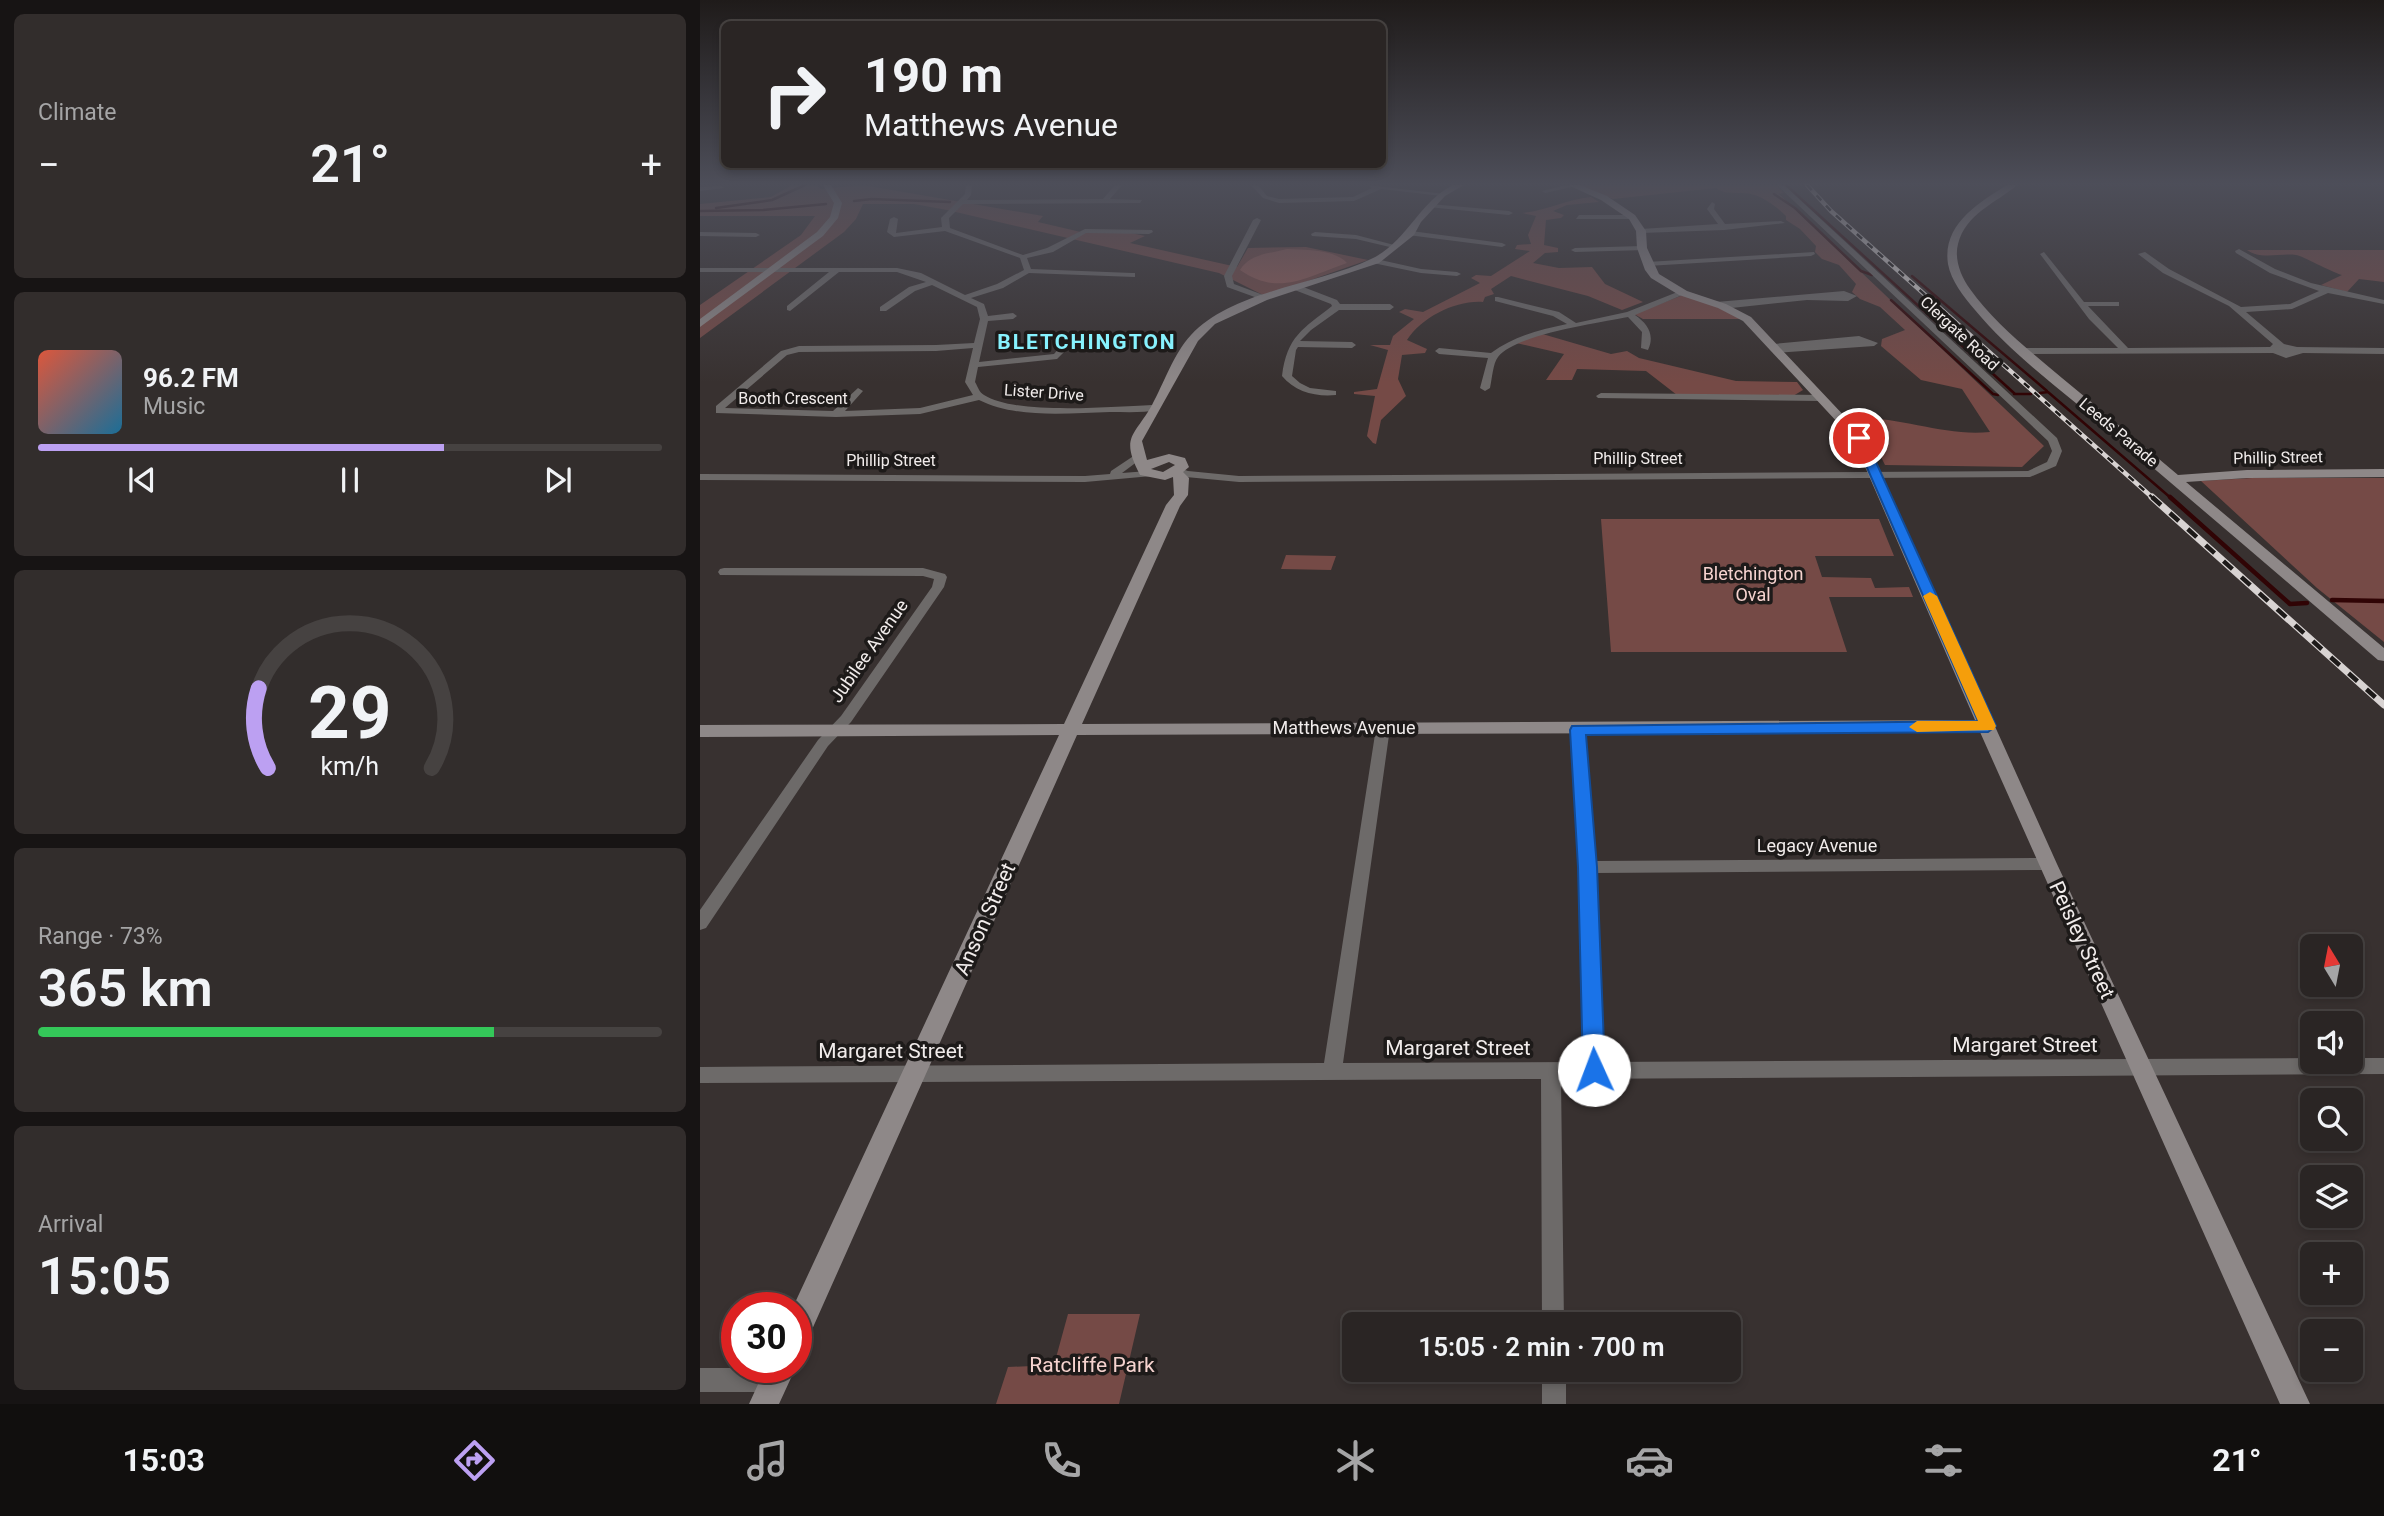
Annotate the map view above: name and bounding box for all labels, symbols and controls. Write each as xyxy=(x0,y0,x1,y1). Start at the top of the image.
text: 190 m xyxy=(864,47,1003,104)
icon: right xyxy=(749,49,840,140)
text: Climate xyxy=(38,99,117,126)
text: Matthews Avenue xyxy=(864,106,1118,144)
text: 21° xyxy=(310,134,390,195)
text: − xyxy=(38,143,60,187)
text: + xyxy=(640,143,662,187)
street label: Clergate Road xyxy=(1917,292,2003,374)
district label: BLETCHINGTON xyxy=(997,330,1177,354)
text: 96.2 FM xyxy=(143,363,239,393)
street label: Lister Drive xyxy=(1003,380,1084,405)
street label: Booth Crescent xyxy=(738,389,848,408)
text: Music xyxy=(143,393,205,420)
street label: Leeds Parade xyxy=(2075,394,2162,471)
pin xyxy=(1829,408,1889,468)
icon: arrive xyxy=(1840,419,1878,457)
street label: Phillip Street xyxy=(2233,447,2323,468)
street label: Phillip Street xyxy=(1593,449,1683,468)
street label: Phillip Street xyxy=(846,451,936,470)
icon: previous xyxy=(123,461,161,499)
icon: pause xyxy=(331,461,369,499)
icon: next xyxy=(539,461,577,499)
park label: Bletchington Oval xyxy=(1703,563,1803,605)
street label: Jubilee Avenue xyxy=(825,595,912,706)
text: 29 xyxy=(308,670,392,756)
street label: Matthews Avenue xyxy=(1273,717,1415,738)
text: km/h xyxy=(321,752,379,781)
street label: Legacy Avenue xyxy=(1757,835,1877,856)
street label: Anson Street xyxy=(950,859,1020,979)
street label: Peisley Street xyxy=(2044,877,2120,1003)
text: Range · 73% xyxy=(38,923,163,950)
north arrow xyxy=(2300,934,2362,998)
map controls xyxy=(2300,934,2363,1382)
text: 365 km xyxy=(38,958,213,1019)
button: sound xyxy=(2300,1011,2363,1074)
position arrow xyxy=(1557,1033,1631,1107)
street label: Margaret Street xyxy=(1952,1033,2098,1057)
street label: Margaret Street xyxy=(1385,1036,1531,1060)
street label: Margaret Street xyxy=(818,1039,964,1063)
button: search xyxy=(2300,1088,2363,1151)
button: layers xyxy=(2300,1165,2363,1228)
text: Arrival xyxy=(38,1211,103,1238)
button: + xyxy=(2300,1242,2363,1305)
text: 15:05 xyxy=(38,1246,171,1307)
speed limit sign: 30 xyxy=(721,1292,812,1383)
button: − xyxy=(2300,1319,2363,1382)
text: 15:05 · 2 min · 700 m xyxy=(1418,1332,1665,1362)
park label: Ratcliffe Park xyxy=(1029,1353,1155,1377)
icon: directions xyxy=(450,1436,499,1485)
icon: music xyxy=(743,1436,792,1485)
icon: phone xyxy=(1037,1436,1086,1485)
icon: climate xyxy=(1331,1436,1380,1485)
icon: car xyxy=(1625,1436,1674,1485)
icon: filters xyxy=(1919,1436,1968,1485)
text: 15:03 xyxy=(122,1441,205,1479)
text: 21° xyxy=(2212,1441,2262,1479)

